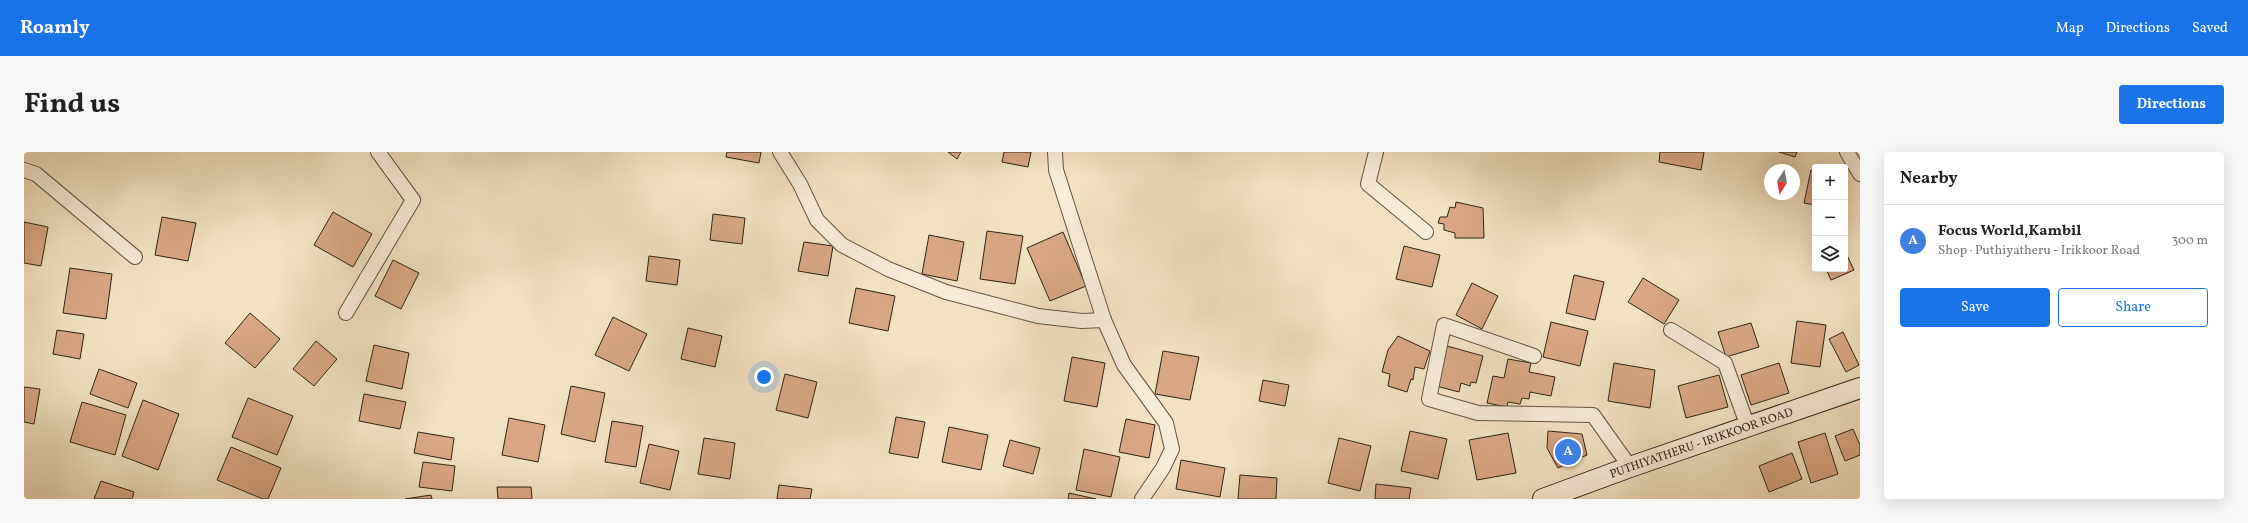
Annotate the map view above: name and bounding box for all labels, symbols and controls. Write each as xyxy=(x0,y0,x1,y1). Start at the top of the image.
text: Roamly xyxy=(20,15,90,41)
text: Map xyxy=(2056,19,2084,38)
text: Directions xyxy=(2106,19,2170,38)
text: Saved xyxy=(2192,19,2228,38)
text: Find us xyxy=(24,85,120,124)
button: Directions xyxy=(2119,85,2224,124)
north arrow xyxy=(1764,164,1800,200)
map controls xyxy=(1812,164,1848,272)
button: + xyxy=(1812,164,1848,200)
text: Nearby xyxy=(1900,167,1958,190)
button: − xyxy=(1812,200,1848,236)
text: Focus World,Kambil xyxy=(1938,221,2081,242)
text: A xyxy=(1908,232,1918,250)
text: 300 m xyxy=(2172,232,2208,250)
button: layers xyxy=(1812,236,1848,272)
text: Shop · Puthiyatheru - Irikkoor Road xyxy=(1938,242,2140,260)
button: Save xyxy=(1900,288,2050,327)
button: Share xyxy=(2058,288,2208,327)
your location xyxy=(754,367,774,387)
street label: PUTHIYATHERU - IRIKKOOR ROAD xyxy=(1608,405,1796,483)
pin: A xyxy=(1555,437,1581,467)

